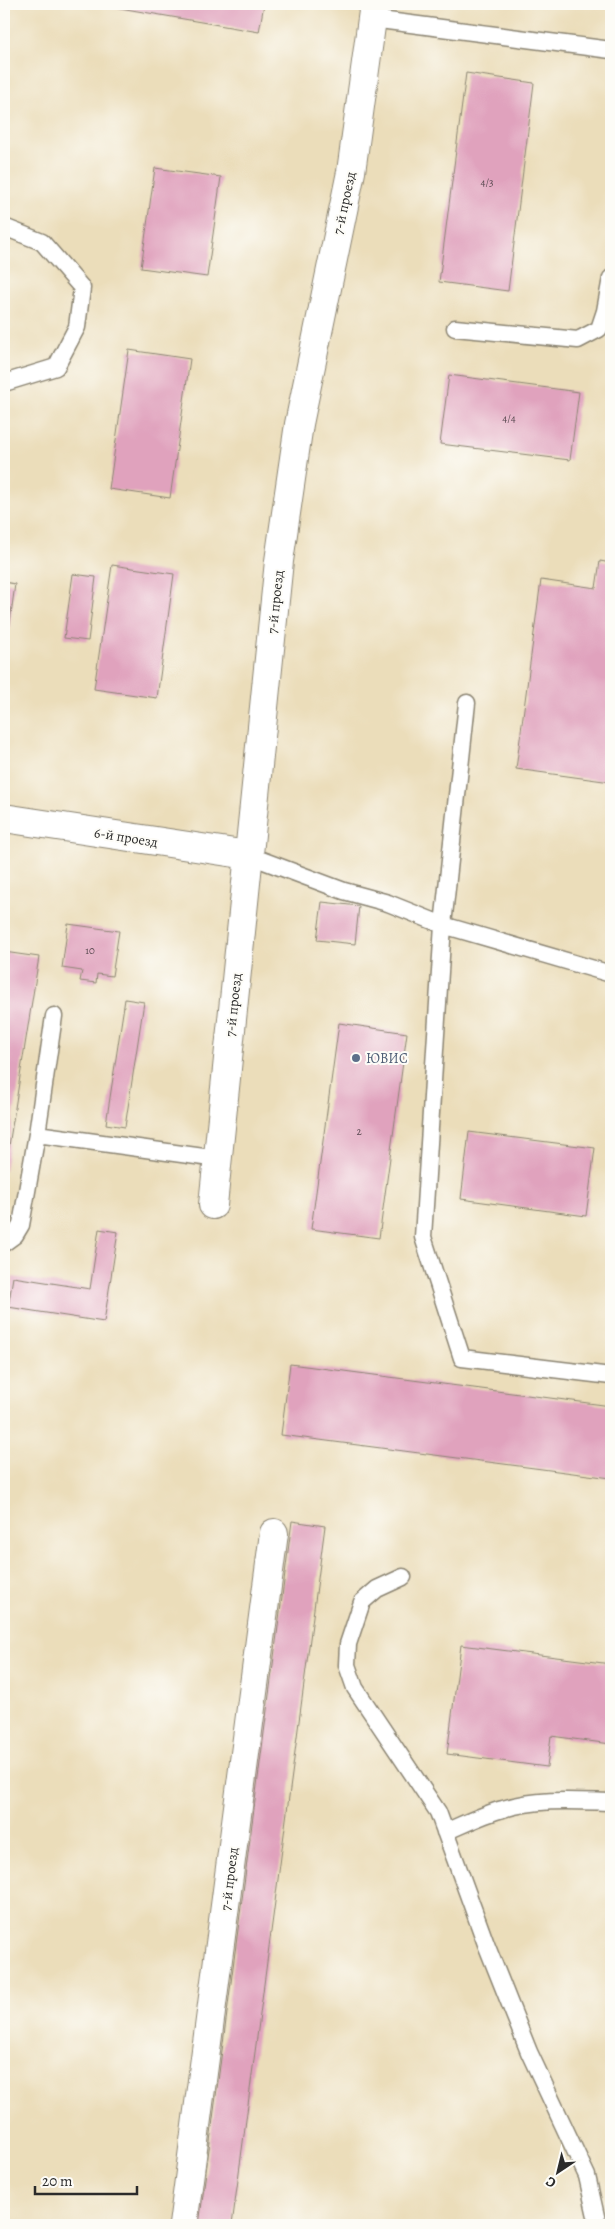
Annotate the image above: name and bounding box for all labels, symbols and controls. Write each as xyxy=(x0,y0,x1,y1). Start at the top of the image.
street label: 7-й проезд xyxy=(329,170,360,236)
house number: 4/3 xyxy=(480,175,494,190)
house number: 4/4 xyxy=(502,411,516,426)
street label: 7-й проезд xyxy=(263,569,288,635)
street label: 6-й проезд xyxy=(93,823,159,852)
house number: 10 xyxy=(85,943,95,958)
street label: 7-й проезд xyxy=(221,972,246,1038)
place label: ЮВИС xyxy=(366,1049,408,1068)
marker: ЮВИС xyxy=(350,1052,362,1064)
house number: 2 xyxy=(356,1124,362,1139)
street label: 7-й проезд xyxy=(216,1846,243,1912)
north arrow xyxy=(532,2146,582,2196)
scale bar xyxy=(35,2164,138,2196)
text: 20 m xyxy=(42,2171,73,2191)
text: С xyxy=(542,2172,560,2192)

